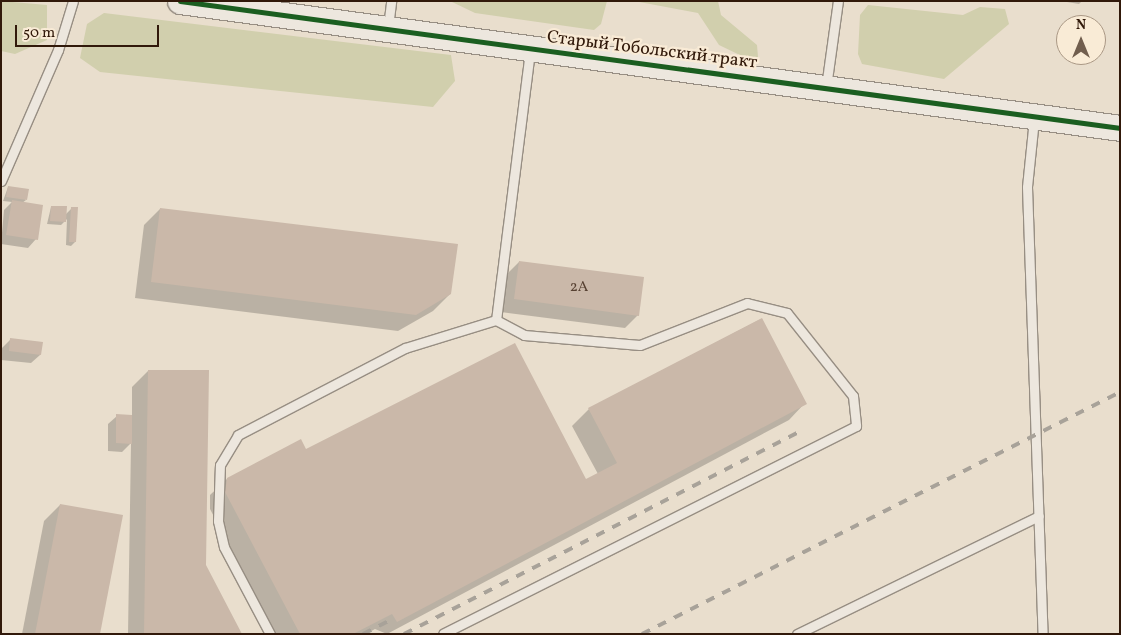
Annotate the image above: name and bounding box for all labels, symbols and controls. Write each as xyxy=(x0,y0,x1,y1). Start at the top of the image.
scale bar xyxy=(18,15,161,47)
north arrow xyxy=(1056,15,1106,65)
text: N xyxy=(1076,16,1086,35)
text: 50 m xyxy=(23,23,55,44)
street label: Старый Тобольский тракт xyxy=(545,27,759,75)
house number: 2А xyxy=(570,279,588,297)

